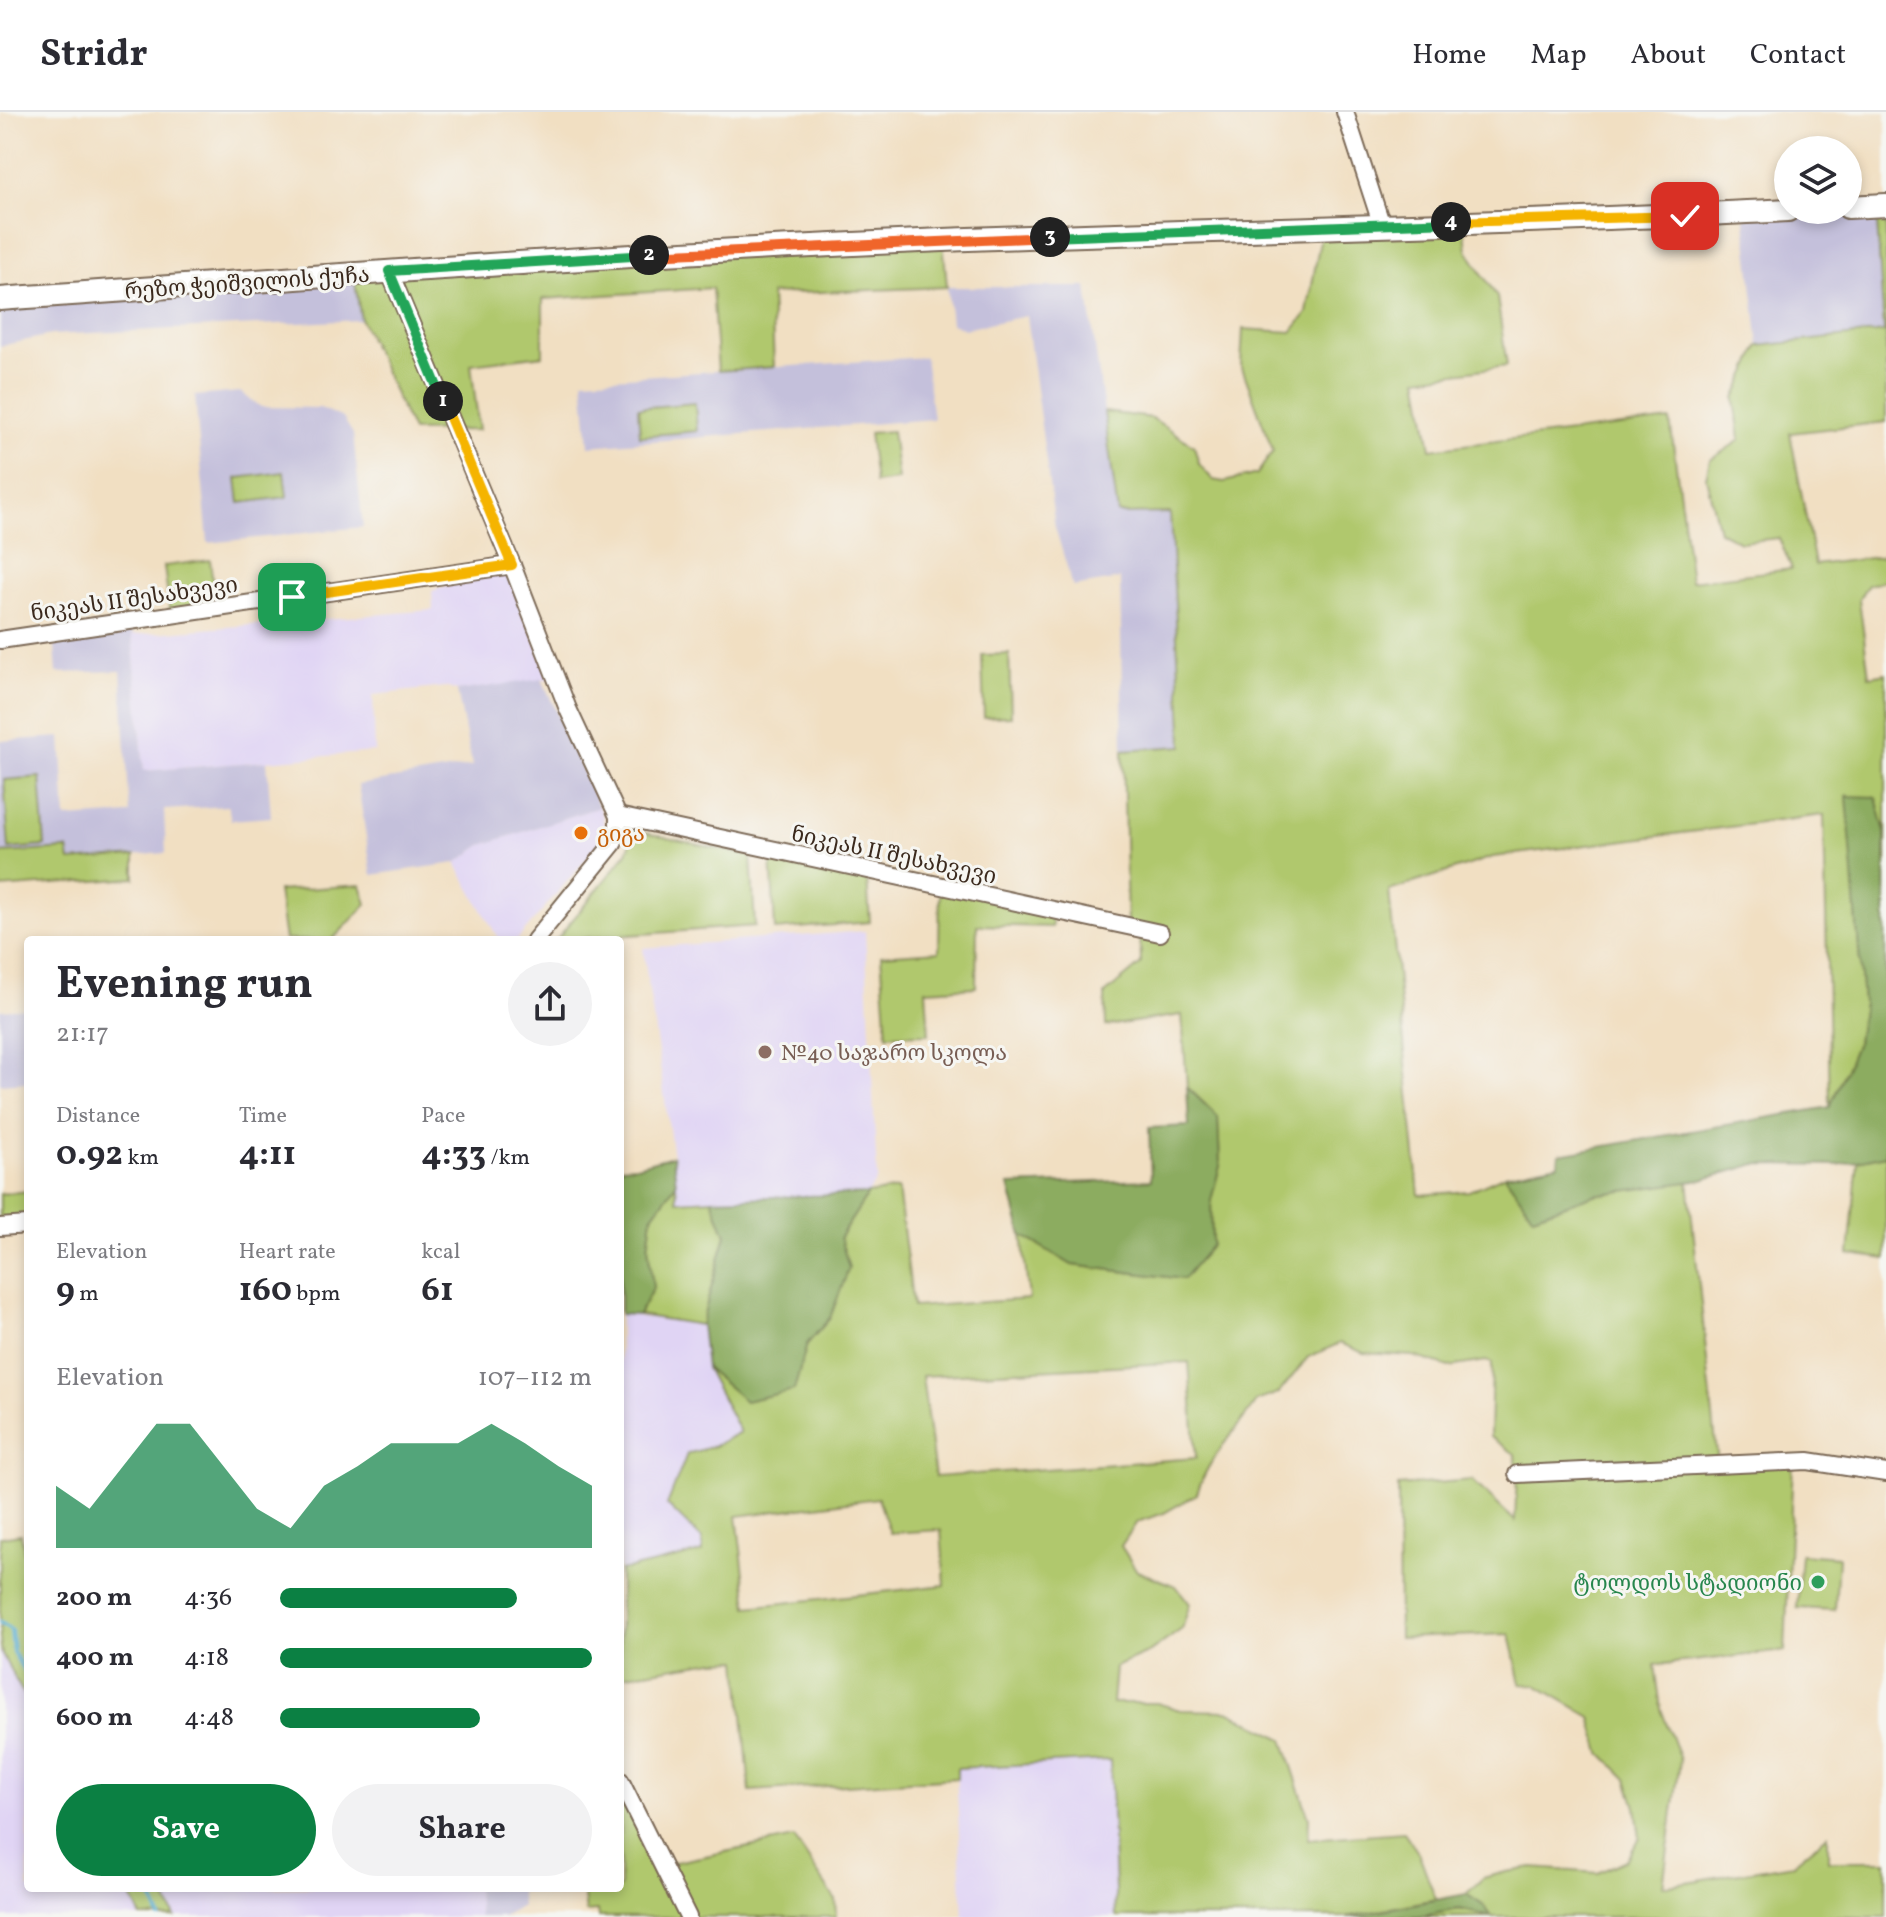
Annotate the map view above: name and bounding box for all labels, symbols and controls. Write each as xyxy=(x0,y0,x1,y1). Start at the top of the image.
text: Stridr xyxy=(40,29,148,82)
text: Home xyxy=(1412,36,1486,75)
text: Map xyxy=(1530,36,1586,75)
text: About xyxy=(1630,36,1706,75)
text: Contact xyxy=(1750,36,1846,75)
map controls xyxy=(1774,136,1862,224)
button: layers xyxy=(1774,136,1862,224)
pin xyxy=(1651,182,1719,250)
icon: check xyxy=(1663,194,1707,238)
pin: 4 xyxy=(1431,202,1471,242)
text: 4 xyxy=(1444,206,1458,237)
pin: 3 xyxy=(1030,217,1070,257)
text: 3 xyxy=(1044,221,1056,252)
pin: 2 xyxy=(629,235,669,275)
text: 2 xyxy=(643,239,655,270)
street label: რეზო ჭეიშვილის ქუჩა xyxy=(124,260,371,309)
pin: 1 xyxy=(423,381,463,421)
text: 1 xyxy=(439,385,447,416)
pin xyxy=(258,563,326,631)
street label: ნიკეას II შესახვევი xyxy=(29,571,240,630)
icon: arrive xyxy=(270,575,314,619)
place label: გიგა xyxy=(597,820,645,851)
street label: ნიკეას II შესახვევი xyxy=(788,820,999,893)
marker: გიგა xyxy=(572,824,590,842)
text: Evening run xyxy=(56,955,313,1016)
button: share xyxy=(508,962,592,1046)
text: 21:17 xyxy=(56,1016,109,1052)
place label: №40 საჯარო სკოლა xyxy=(781,1039,1007,1070)
marker: №40 საჯარო სკოლა xyxy=(756,1043,774,1061)
text: Distance xyxy=(56,1101,140,1132)
text: Time xyxy=(239,1101,287,1132)
text: Pace xyxy=(421,1101,465,1132)
text: 0.92 xyxy=(56,1132,123,1179)
text: 4:11 xyxy=(239,1132,296,1179)
text: 4:33 xyxy=(421,1132,486,1179)
text: km xyxy=(123,1143,159,1174)
text: /km xyxy=(486,1143,530,1174)
text: Elevation xyxy=(56,1237,147,1268)
text: Heart rate xyxy=(239,1237,336,1268)
text: kcal xyxy=(421,1237,460,1268)
text: 9 xyxy=(56,1268,75,1315)
text: 160 xyxy=(239,1268,292,1315)
text: 61 xyxy=(421,1268,454,1315)
text: m xyxy=(75,1279,99,1310)
text: bpm xyxy=(292,1279,340,1310)
text: Elevation xyxy=(56,1360,164,1396)
text: 107–112 m xyxy=(478,1360,592,1396)
place label: ტოლდოს სტადიონი xyxy=(1573,1569,1802,1600)
marker: ტოლდოს სტადიონი xyxy=(1809,1573,1827,1591)
text: 200 m xyxy=(56,1580,132,1616)
text: 4:36 xyxy=(184,1580,232,1616)
text: 400 m xyxy=(56,1640,134,1676)
text: 4:18 xyxy=(184,1640,229,1676)
text: 600 m xyxy=(56,1700,133,1736)
text: 4:48 xyxy=(184,1700,234,1736)
button: Save xyxy=(56,1784,316,1876)
button: Share xyxy=(332,1784,592,1876)

